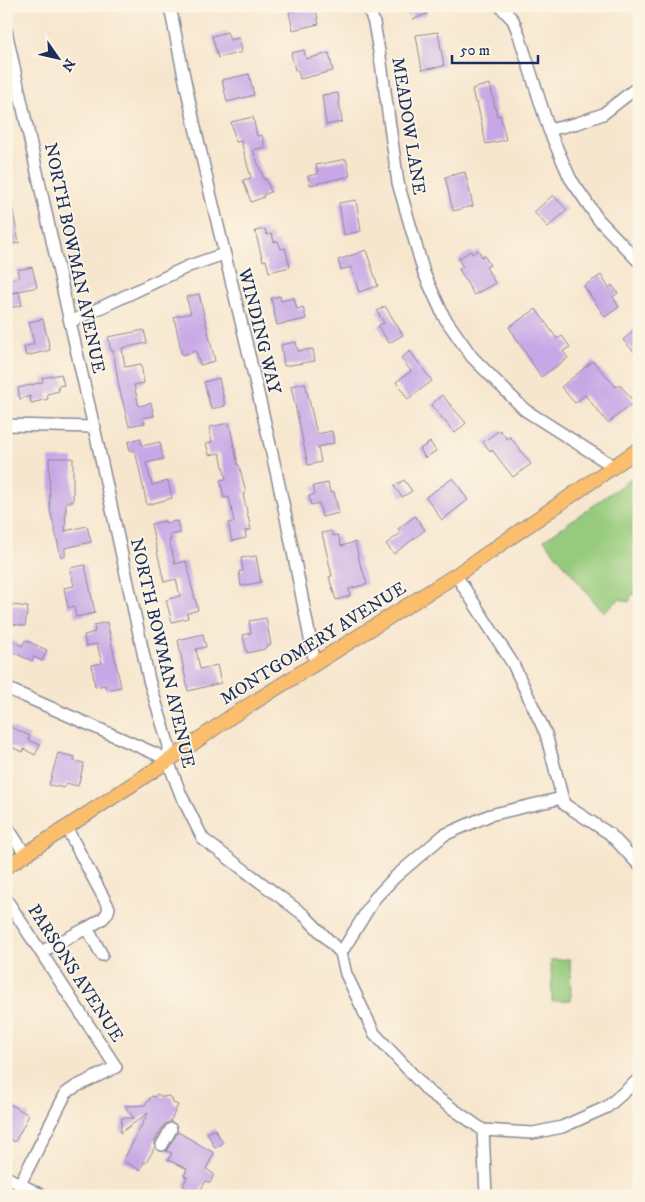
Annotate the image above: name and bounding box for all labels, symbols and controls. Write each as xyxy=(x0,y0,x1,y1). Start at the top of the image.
north arrow xyxy=(32,32,82,82)
scale bar xyxy=(452,32,539,64)
text: 50 m xyxy=(460,41,490,60)
text: N xyxy=(57,55,79,75)
street label: MEADOW LANE xyxy=(386,56,430,197)
street label: NORTH BOWMAN AVENUE xyxy=(39,141,109,376)
street label: WINDING WAY xyxy=(233,265,285,397)
street label: NORTH BOWMAN AVENUE xyxy=(125,536,199,771)
street label: MONTGOMERY AVENUE xyxy=(216,577,411,710)
street label: PARSONS AVENUE xyxy=(22,901,128,1047)

